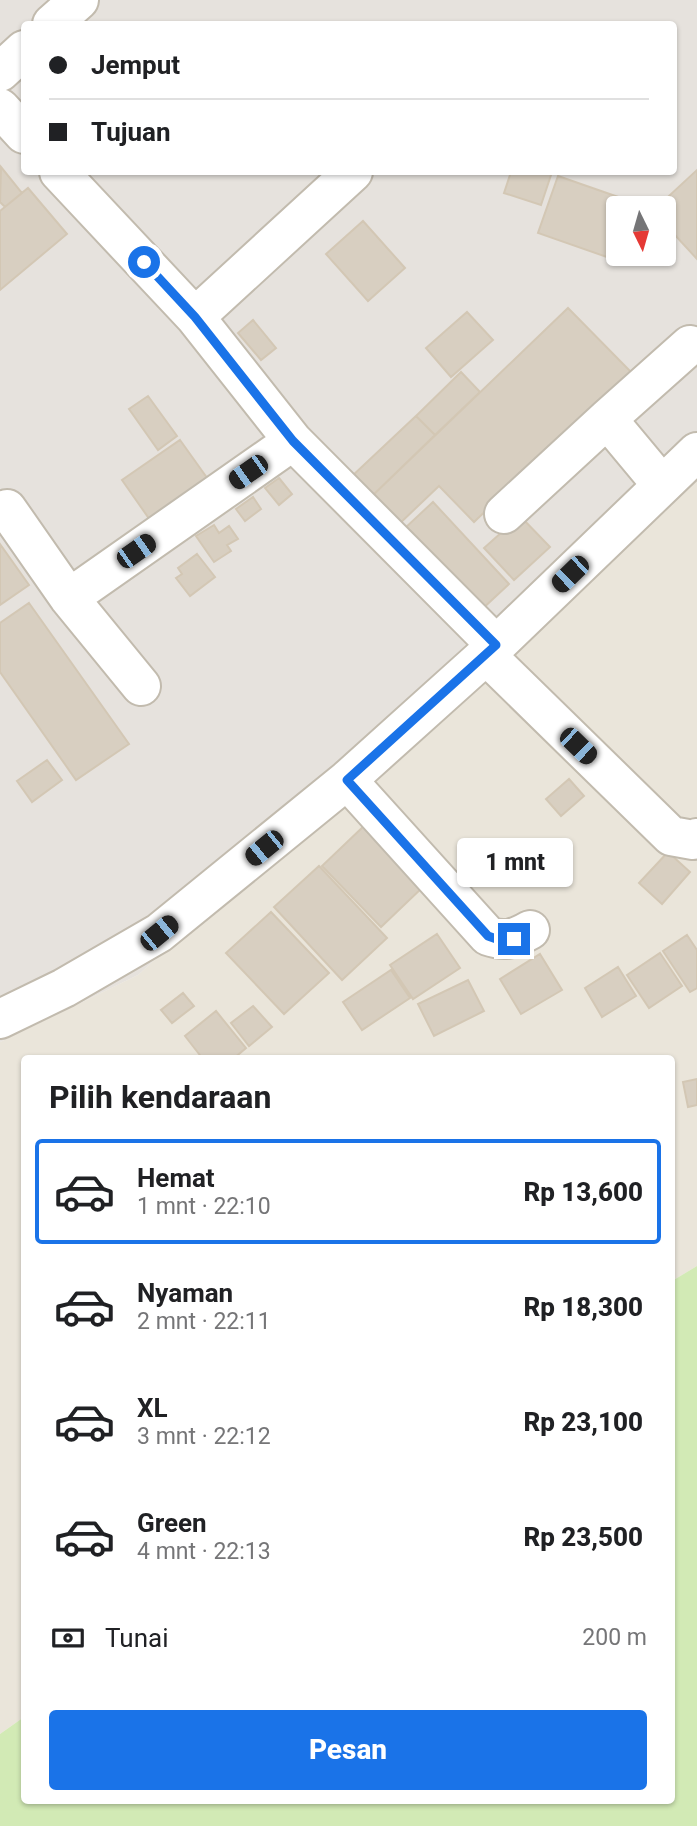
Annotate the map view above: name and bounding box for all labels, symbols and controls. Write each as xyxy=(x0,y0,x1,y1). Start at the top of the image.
text: Jemput xyxy=(91,50,180,80)
text: Tujuan xyxy=(91,117,171,147)
north arrow xyxy=(606,196,676,266)
map controls xyxy=(606,196,676,266)
route start xyxy=(128,246,160,278)
car xyxy=(225,451,272,493)
car xyxy=(113,530,160,572)
car xyxy=(548,552,593,596)
car xyxy=(556,724,601,768)
car xyxy=(242,827,287,869)
callout: 1 mnt xyxy=(456,838,572,886)
text: 1 mnt xyxy=(485,849,545,876)
car xyxy=(137,912,182,954)
route end xyxy=(498,923,530,955)
text: Pilih kendaraan xyxy=(49,1078,271,1116)
icon: car xyxy=(53,1160,116,1223)
text: Hemat xyxy=(137,1163,215,1193)
text: Rp 13,600 xyxy=(523,1177,643,1207)
text: 1 mnt · 22:10 xyxy=(137,1193,271,1220)
icon: car xyxy=(53,1275,116,1338)
text: Nyaman xyxy=(137,1278,233,1308)
text: Rp 18,300 xyxy=(523,1292,643,1322)
text: 2 mnt · 22:11 xyxy=(137,1308,271,1335)
icon: car xyxy=(53,1390,116,1453)
text: XL xyxy=(137,1393,168,1423)
text: Rp 23,100 xyxy=(523,1407,643,1437)
text: 3 mnt · 22:12 xyxy=(137,1423,271,1450)
icon: car xyxy=(53,1505,116,1568)
text: Green xyxy=(137,1508,207,1538)
text: Rp 23,500 xyxy=(523,1522,643,1552)
text: 4 mnt · 22:13 xyxy=(137,1538,271,1565)
icon: cash xyxy=(49,1619,87,1657)
text: Tunai xyxy=(105,1623,168,1653)
text: 200 m xyxy=(582,1624,647,1651)
button: Pesan xyxy=(49,1710,647,1790)

